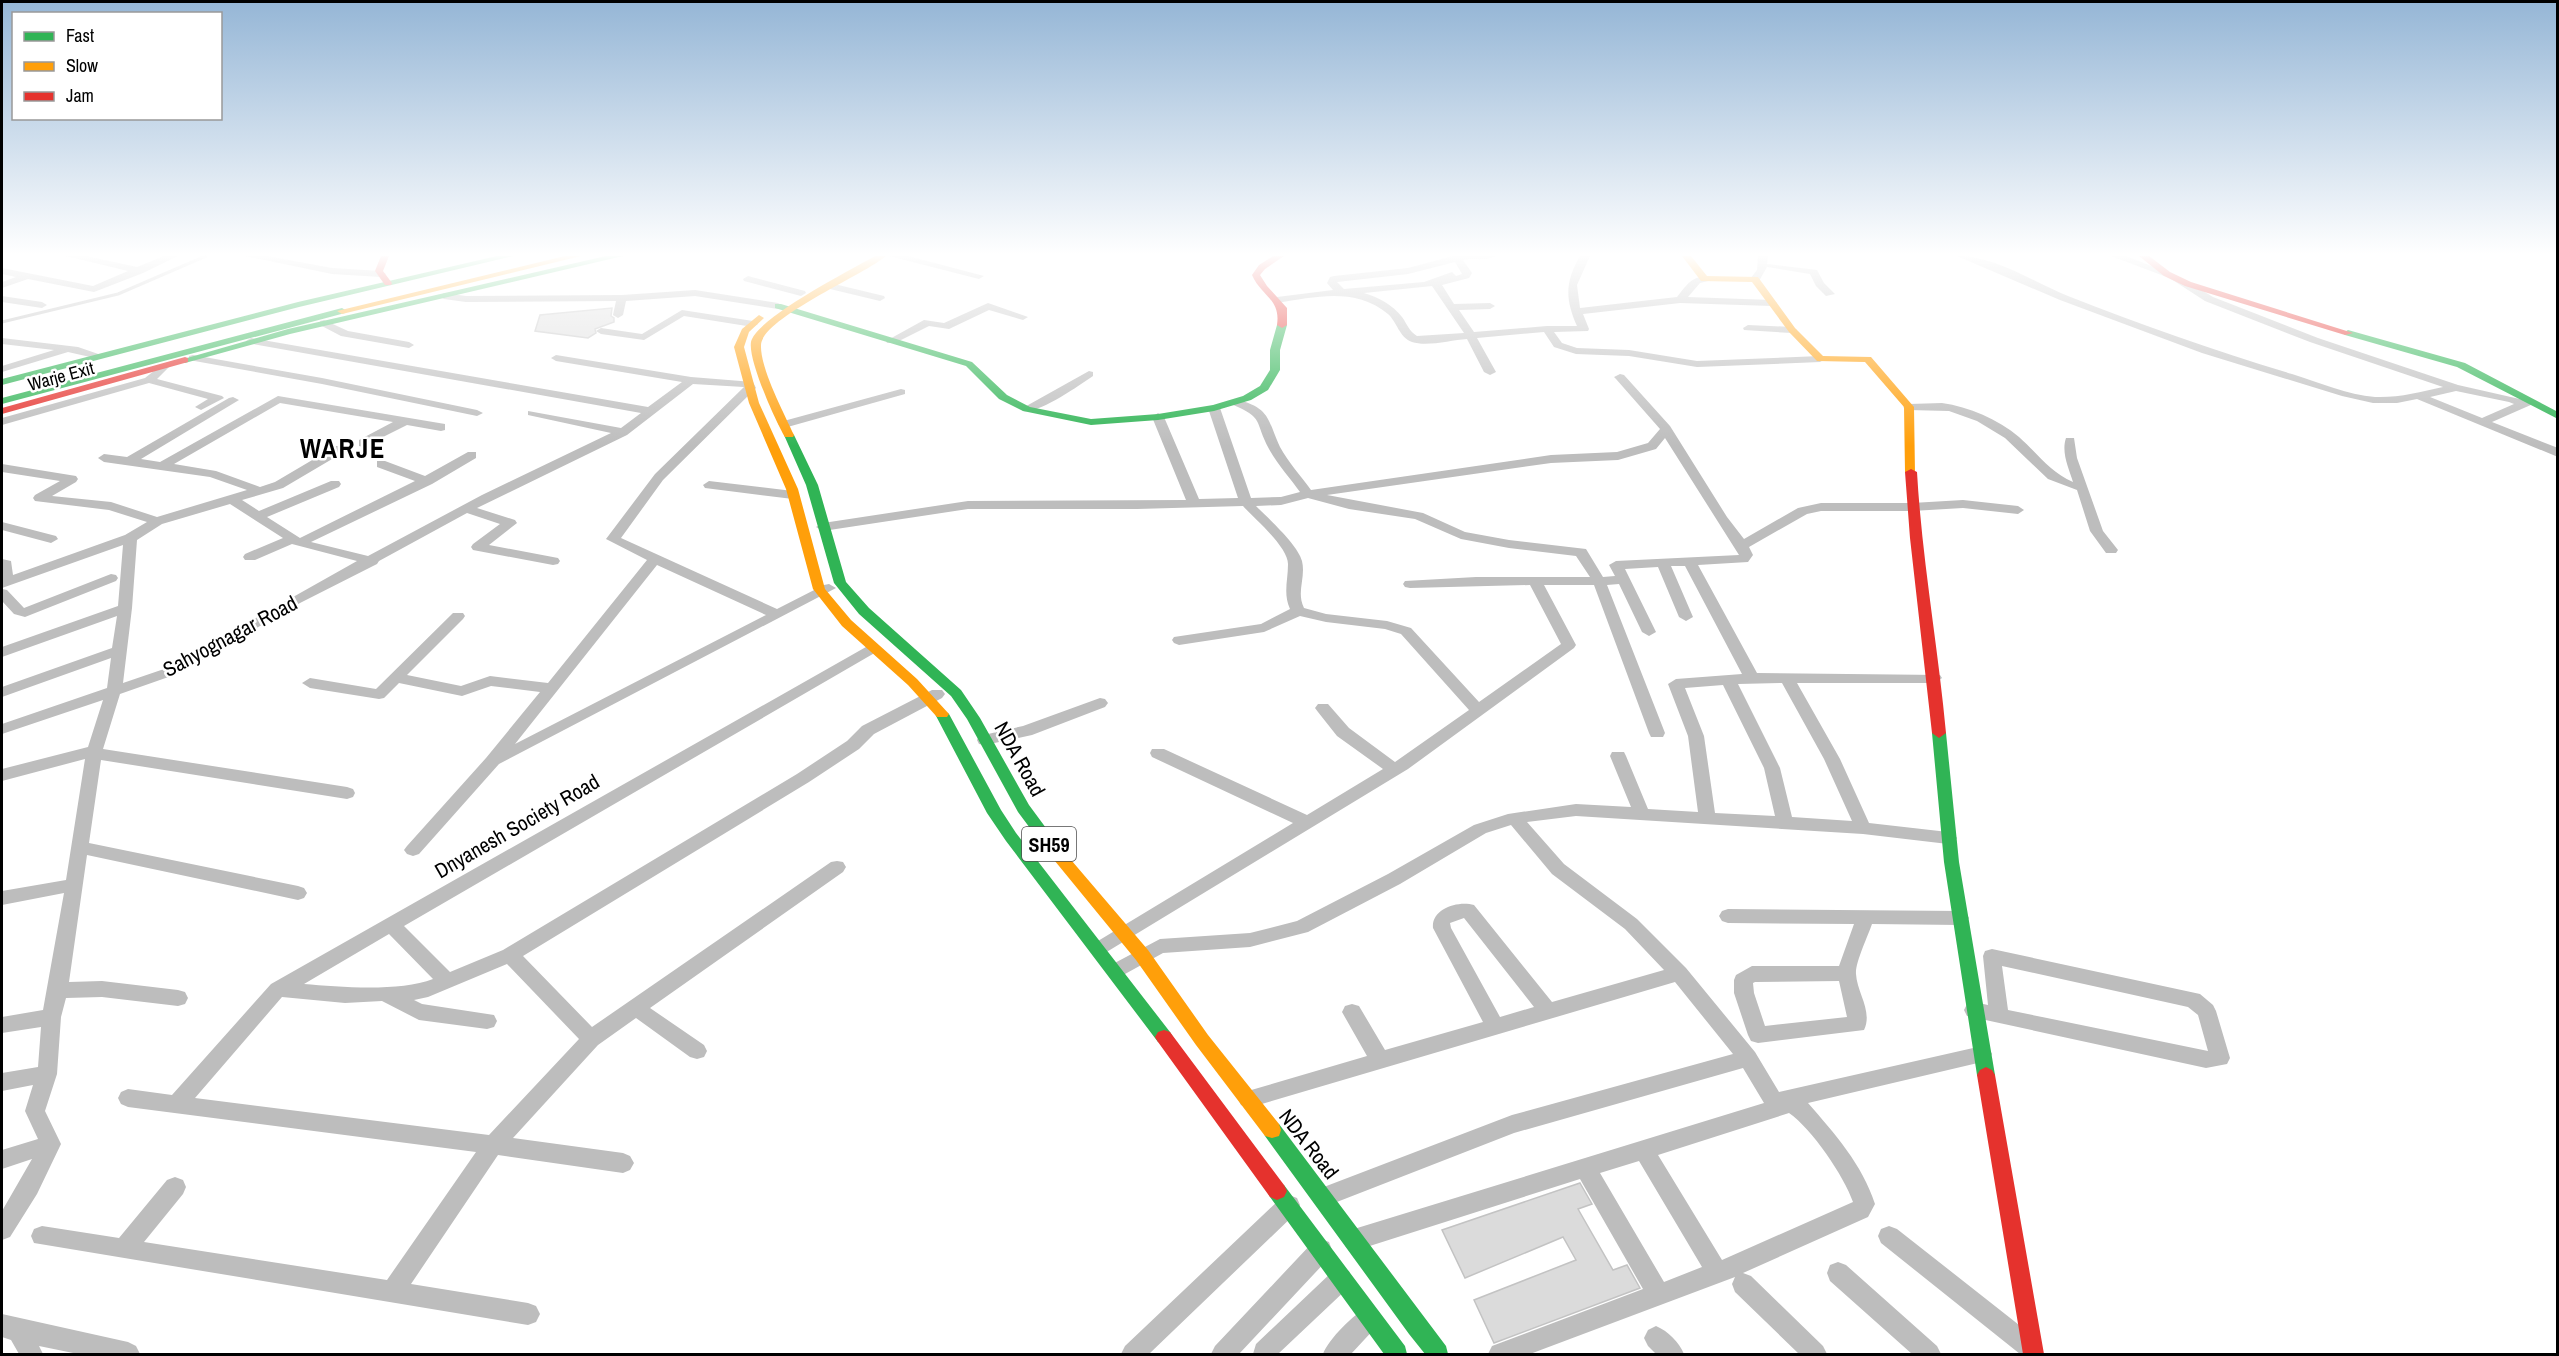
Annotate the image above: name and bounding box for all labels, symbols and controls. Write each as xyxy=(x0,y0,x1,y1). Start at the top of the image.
legend xyxy=(12,12,222,120)
text: Fast xyxy=(66,23,94,48)
text: Slow xyxy=(66,53,98,78)
text: Jam xyxy=(66,83,94,108)
street label: Warje Exit xyxy=(25,355,97,397)
district label: WARJE xyxy=(300,430,386,466)
street label: Sahyognagar Road xyxy=(158,588,302,684)
street label: NDA Road xyxy=(988,716,1052,802)
street label: Dnyanesh Society Road xyxy=(429,767,605,885)
road number: SH59 xyxy=(1022,827,1076,861)
street label: NDA Road xyxy=(1273,1103,1345,1185)

